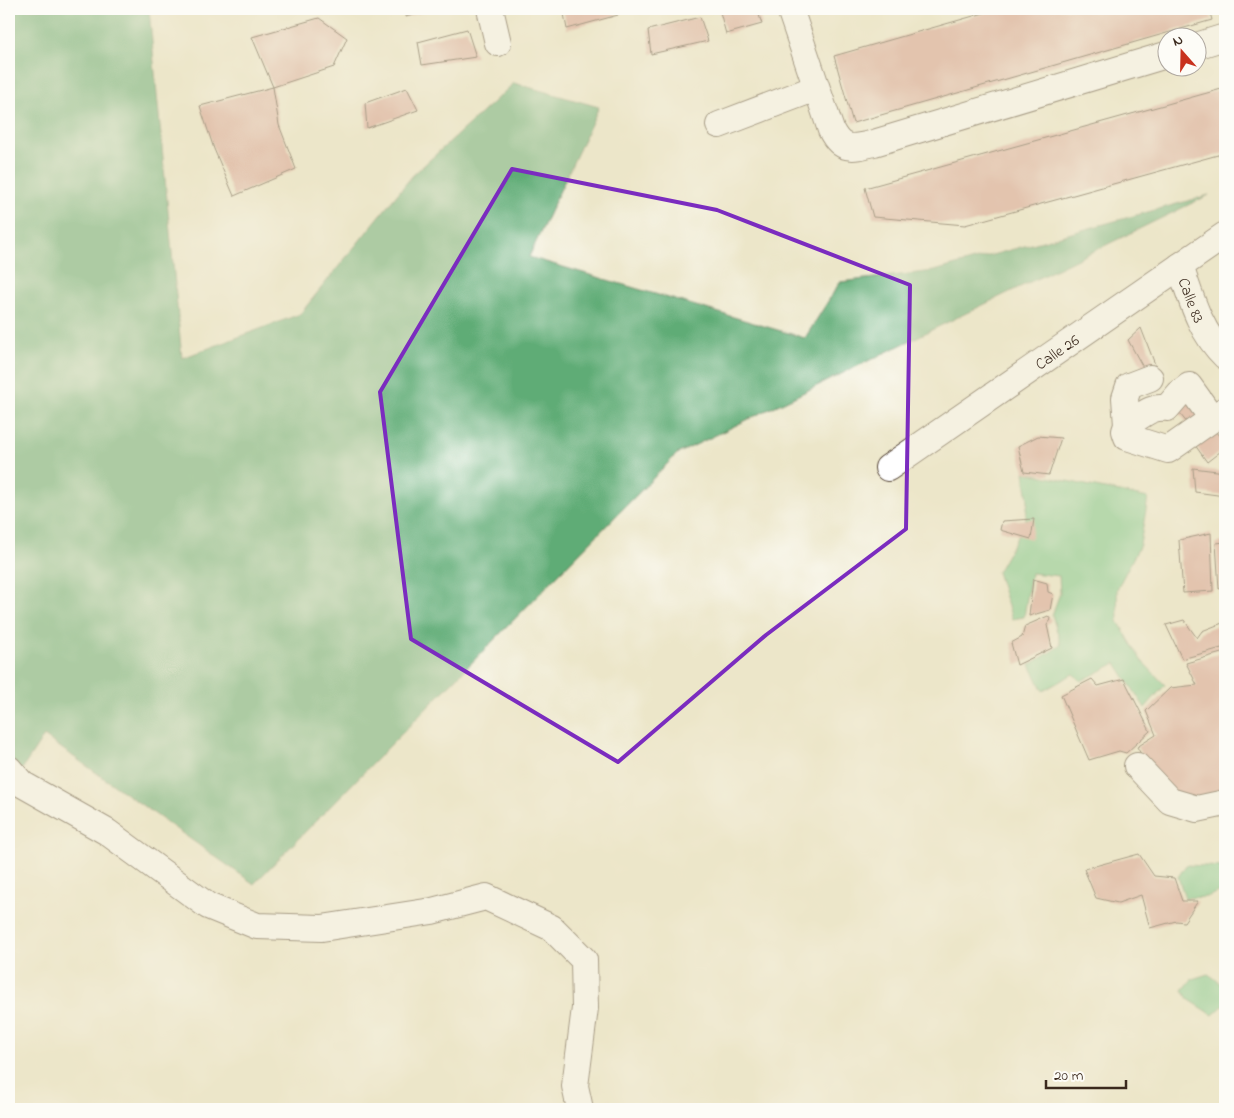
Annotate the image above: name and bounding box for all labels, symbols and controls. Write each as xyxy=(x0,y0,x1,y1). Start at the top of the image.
north arrow xyxy=(1156,28,1206,78)
text: N xyxy=(1170,30,1186,53)
street label: Calle 83 xyxy=(1171,275,1210,327)
street label: Calle 26 xyxy=(1031,329,1085,377)
scale bar xyxy=(1046,1058,1126,1090)
text: 20 m xyxy=(1054,1065,1084,1087)

